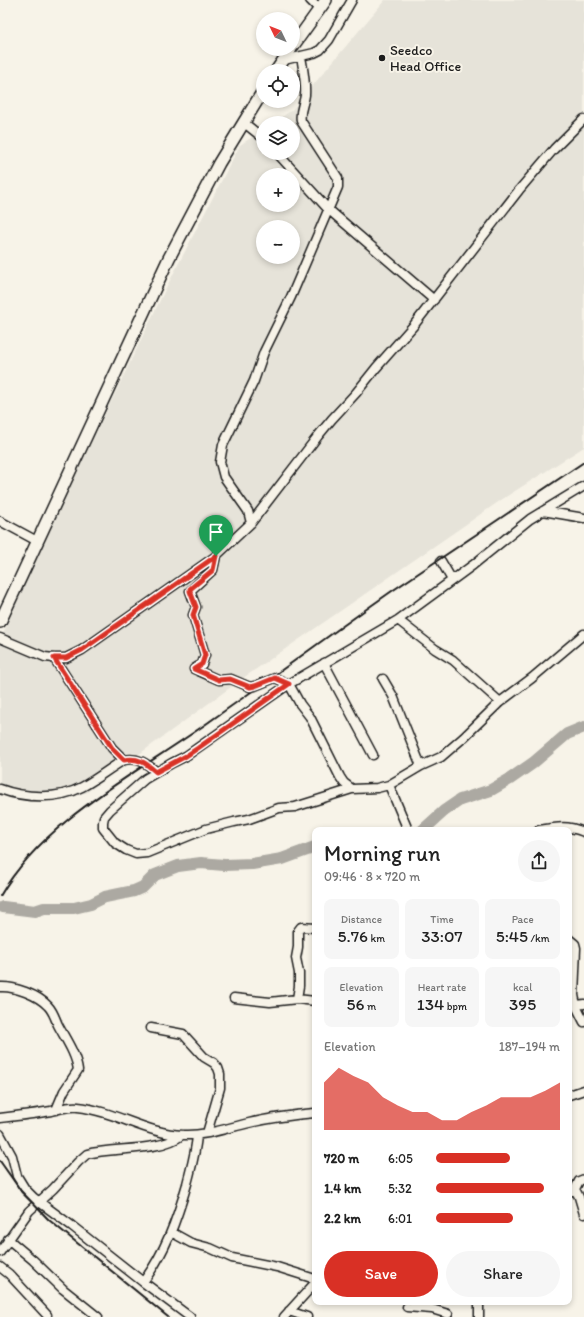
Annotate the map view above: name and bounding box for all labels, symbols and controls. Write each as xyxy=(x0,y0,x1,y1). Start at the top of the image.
north arrow xyxy=(256,12,300,56)
map controls xyxy=(256,12,300,264)
place label: Seedco Head Office xyxy=(390,42,461,75)
marker: Seedco Head Office xyxy=(377,53,387,63)
button: locate xyxy=(256,64,300,108)
button: layers xyxy=(256,116,300,160)
button: + xyxy=(256,168,300,212)
button: − xyxy=(256,220,300,264)
pin xyxy=(199,515,233,556)
icon: arrive xyxy=(205,521,227,543)
text: Morning run xyxy=(324,840,440,867)
button: share xyxy=(518,840,560,882)
text: 09:46 · 8 × 720 m xyxy=(324,869,420,884)
text: Distance xyxy=(341,913,382,926)
text: Time xyxy=(430,913,454,926)
text: Pace xyxy=(512,913,534,926)
text: 5.76 xyxy=(338,926,368,946)
text: 33:07 xyxy=(421,926,463,946)
text: 5:45 xyxy=(496,926,528,946)
text: km xyxy=(368,932,385,945)
text: /km xyxy=(528,932,550,945)
text: Elevation xyxy=(339,981,383,994)
text: Heart rate xyxy=(418,981,466,994)
text: kcal xyxy=(513,981,532,994)
text: 56 xyxy=(347,994,364,1014)
text: 134 xyxy=(417,994,444,1014)
text: 395 xyxy=(509,994,536,1014)
text: m xyxy=(364,1000,376,1013)
text: bpm xyxy=(444,1000,467,1013)
text: Elevation xyxy=(324,1039,376,1054)
text: 187–194 m xyxy=(499,1039,560,1054)
text: 720 m xyxy=(324,1151,359,1166)
text: 6:05 xyxy=(388,1151,413,1166)
text: 1.4 km xyxy=(324,1181,361,1196)
text: 5:32 xyxy=(388,1181,412,1196)
text: 2.2 km xyxy=(324,1211,361,1226)
text: 6:01 xyxy=(388,1211,412,1226)
button: Save xyxy=(324,1251,438,1297)
button: Share xyxy=(446,1251,560,1297)

